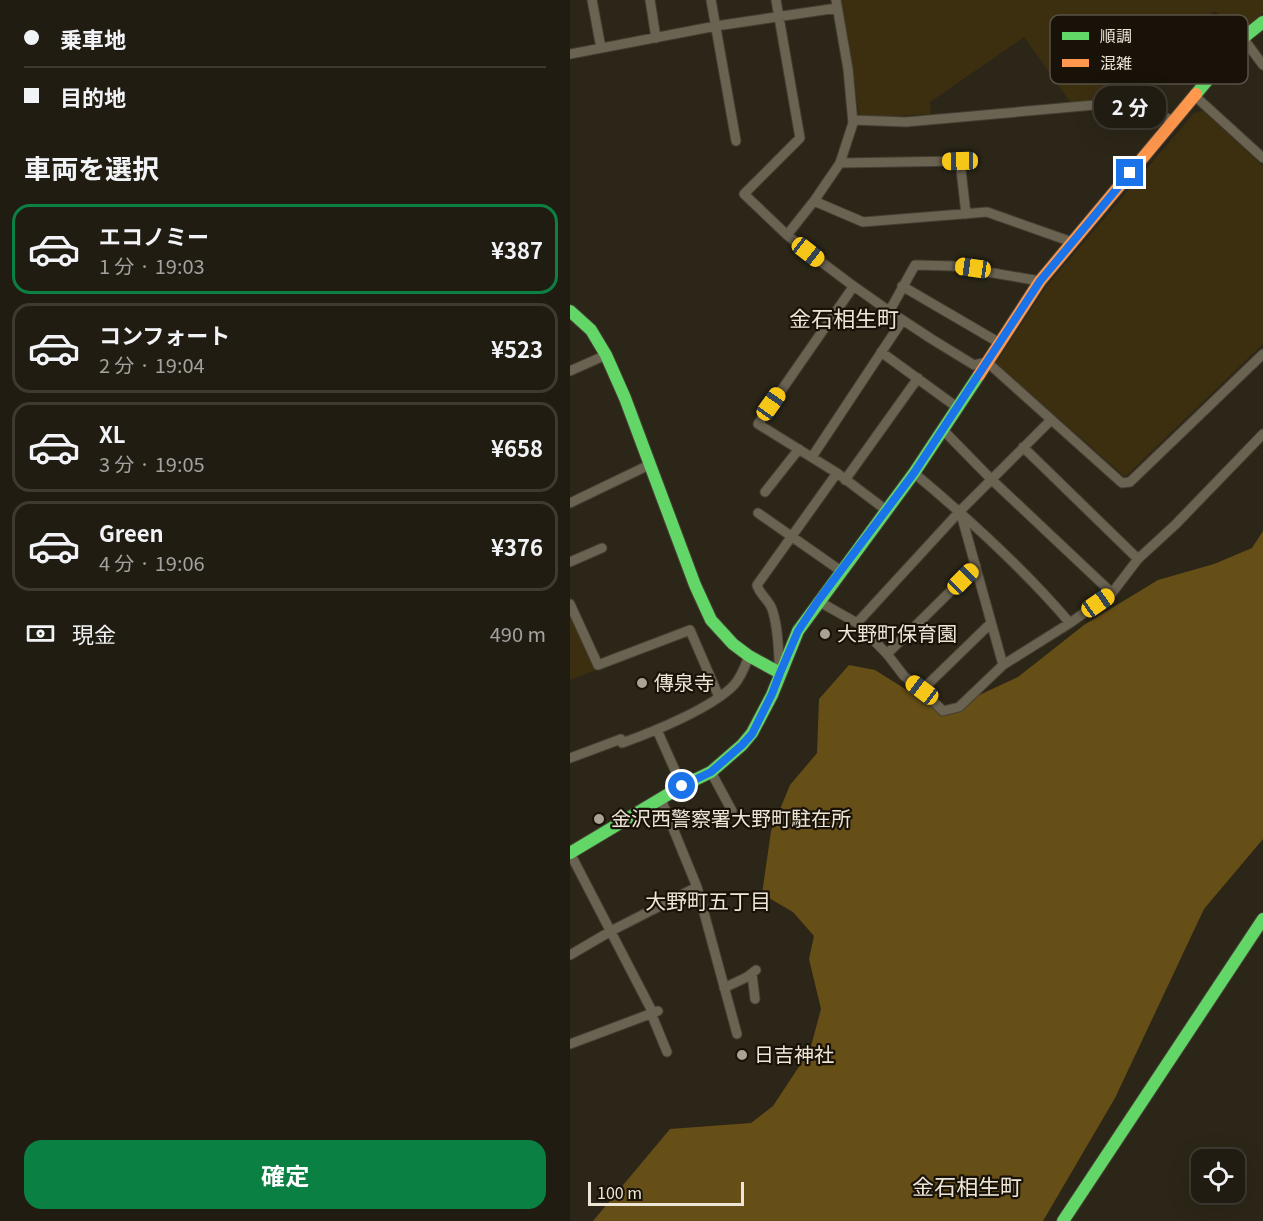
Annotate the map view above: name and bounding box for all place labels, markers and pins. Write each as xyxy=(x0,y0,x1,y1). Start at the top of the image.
place label: 大野町保育園 xyxy=(837,618,957,647)
marker: 大野町保育園 xyxy=(818,627,832,641)
place label: 傳泉寺 xyxy=(654,667,714,696)
marker: 傳泉寺 xyxy=(635,676,649,690)
place label: 金沢西警察署大野町駐在所 xyxy=(611,803,851,832)
marker: 金沢西警察署大野町駐在所 xyxy=(592,812,606,826)
place label: 日吉神社 xyxy=(754,1039,834,1068)
marker: 日吉神社 xyxy=(735,1048,749,1062)

